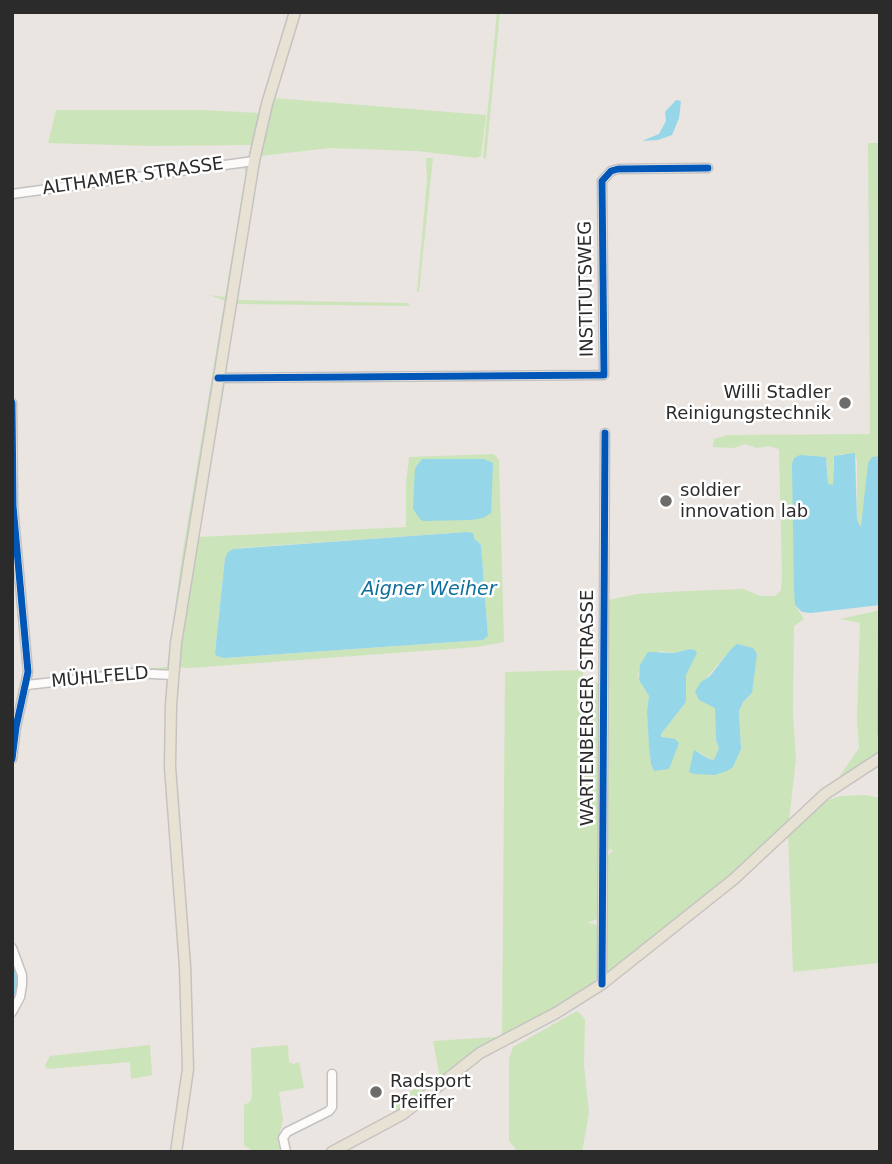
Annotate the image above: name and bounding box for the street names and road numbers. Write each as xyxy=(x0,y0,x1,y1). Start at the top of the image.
street label: ALTHAMER STRASSE xyxy=(41,154,225,200)
street label: INSTITUTSWEG xyxy=(575,221,599,357)
street label: WARTENBERGER STRASSE xyxy=(577,590,599,826)
street label: MÜHLFELD xyxy=(50,663,150,693)

